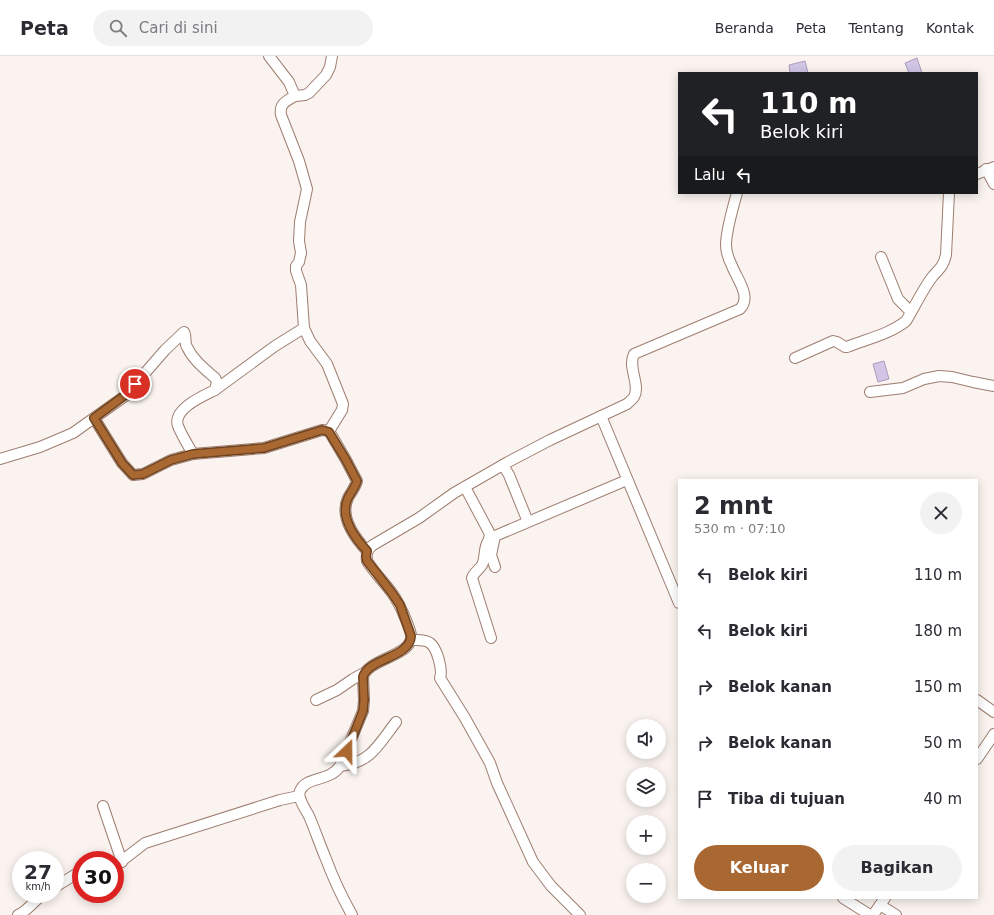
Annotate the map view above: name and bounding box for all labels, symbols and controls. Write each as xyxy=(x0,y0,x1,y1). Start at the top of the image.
search box xyxy=(93,10,373,46)
text: Peta xyxy=(20,17,69,39)
icon: search xyxy=(107,17,129,39)
text: Cari di sini xyxy=(139,19,218,37)
text: Beranda xyxy=(715,20,774,36)
text: Peta xyxy=(796,20,826,36)
text: Tentang xyxy=(848,20,904,36)
text: Kontak xyxy=(926,20,974,36)
text: 110 m xyxy=(760,87,857,120)
icon: left xyxy=(694,88,746,140)
text: Belok kiri xyxy=(760,121,843,142)
icon: left xyxy=(733,164,755,186)
text: Lalu xyxy=(694,166,725,184)
pin xyxy=(118,367,152,401)
icon: arrive xyxy=(124,373,146,395)
text: 2 mnt xyxy=(694,492,773,520)
button: close xyxy=(920,492,962,534)
text: 530 m · 07:10 xyxy=(694,521,785,536)
icon: left xyxy=(694,564,716,586)
text: Belok kiri xyxy=(728,566,808,584)
text: 110 m xyxy=(914,566,962,584)
icon: left xyxy=(694,620,716,642)
text: Belok kiri xyxy=(728,622,808,640)
text: 180 m xyxy=(914,622,962,640)
icon: right xyxy=(694,676,716,698)
text: Belok kanan xyxy=(728,678,832,696)
text: 150 m xyxy=(914,678,962,696)
map controls xyxy=(626,719,666,903)
button: sound xyxy=(626,719,666,759)
position arrow xyxy=(326,730,368,772)
icon: right xyxy=(694,732,716,754)
text: Belok kanan xyxy=(728,734,832,752)
text: 50 m xyxy=(924,734,962,752)
button: layers xyxy=(626,767,666,807)
icon: arrive xyxy=(694,788,716,810)
text: Tiba di tujuan xyxy=(728,790,845,808)
text: 40 m xyxy=(924,790,962,808)
button: + xyxy=(626,815,666,855)
button: Keluar xyxy=(694,845,824,891)
button: Bagikan xyxy=(832,845,962,891)
speed limit sign: 30 xyxy=(72,851,124,903)
text: 27 xyxy=(24,860,52,884)
button: − xyxy=(626,863,666,903)
text: km/h xyxy=(25,881,51,892)

